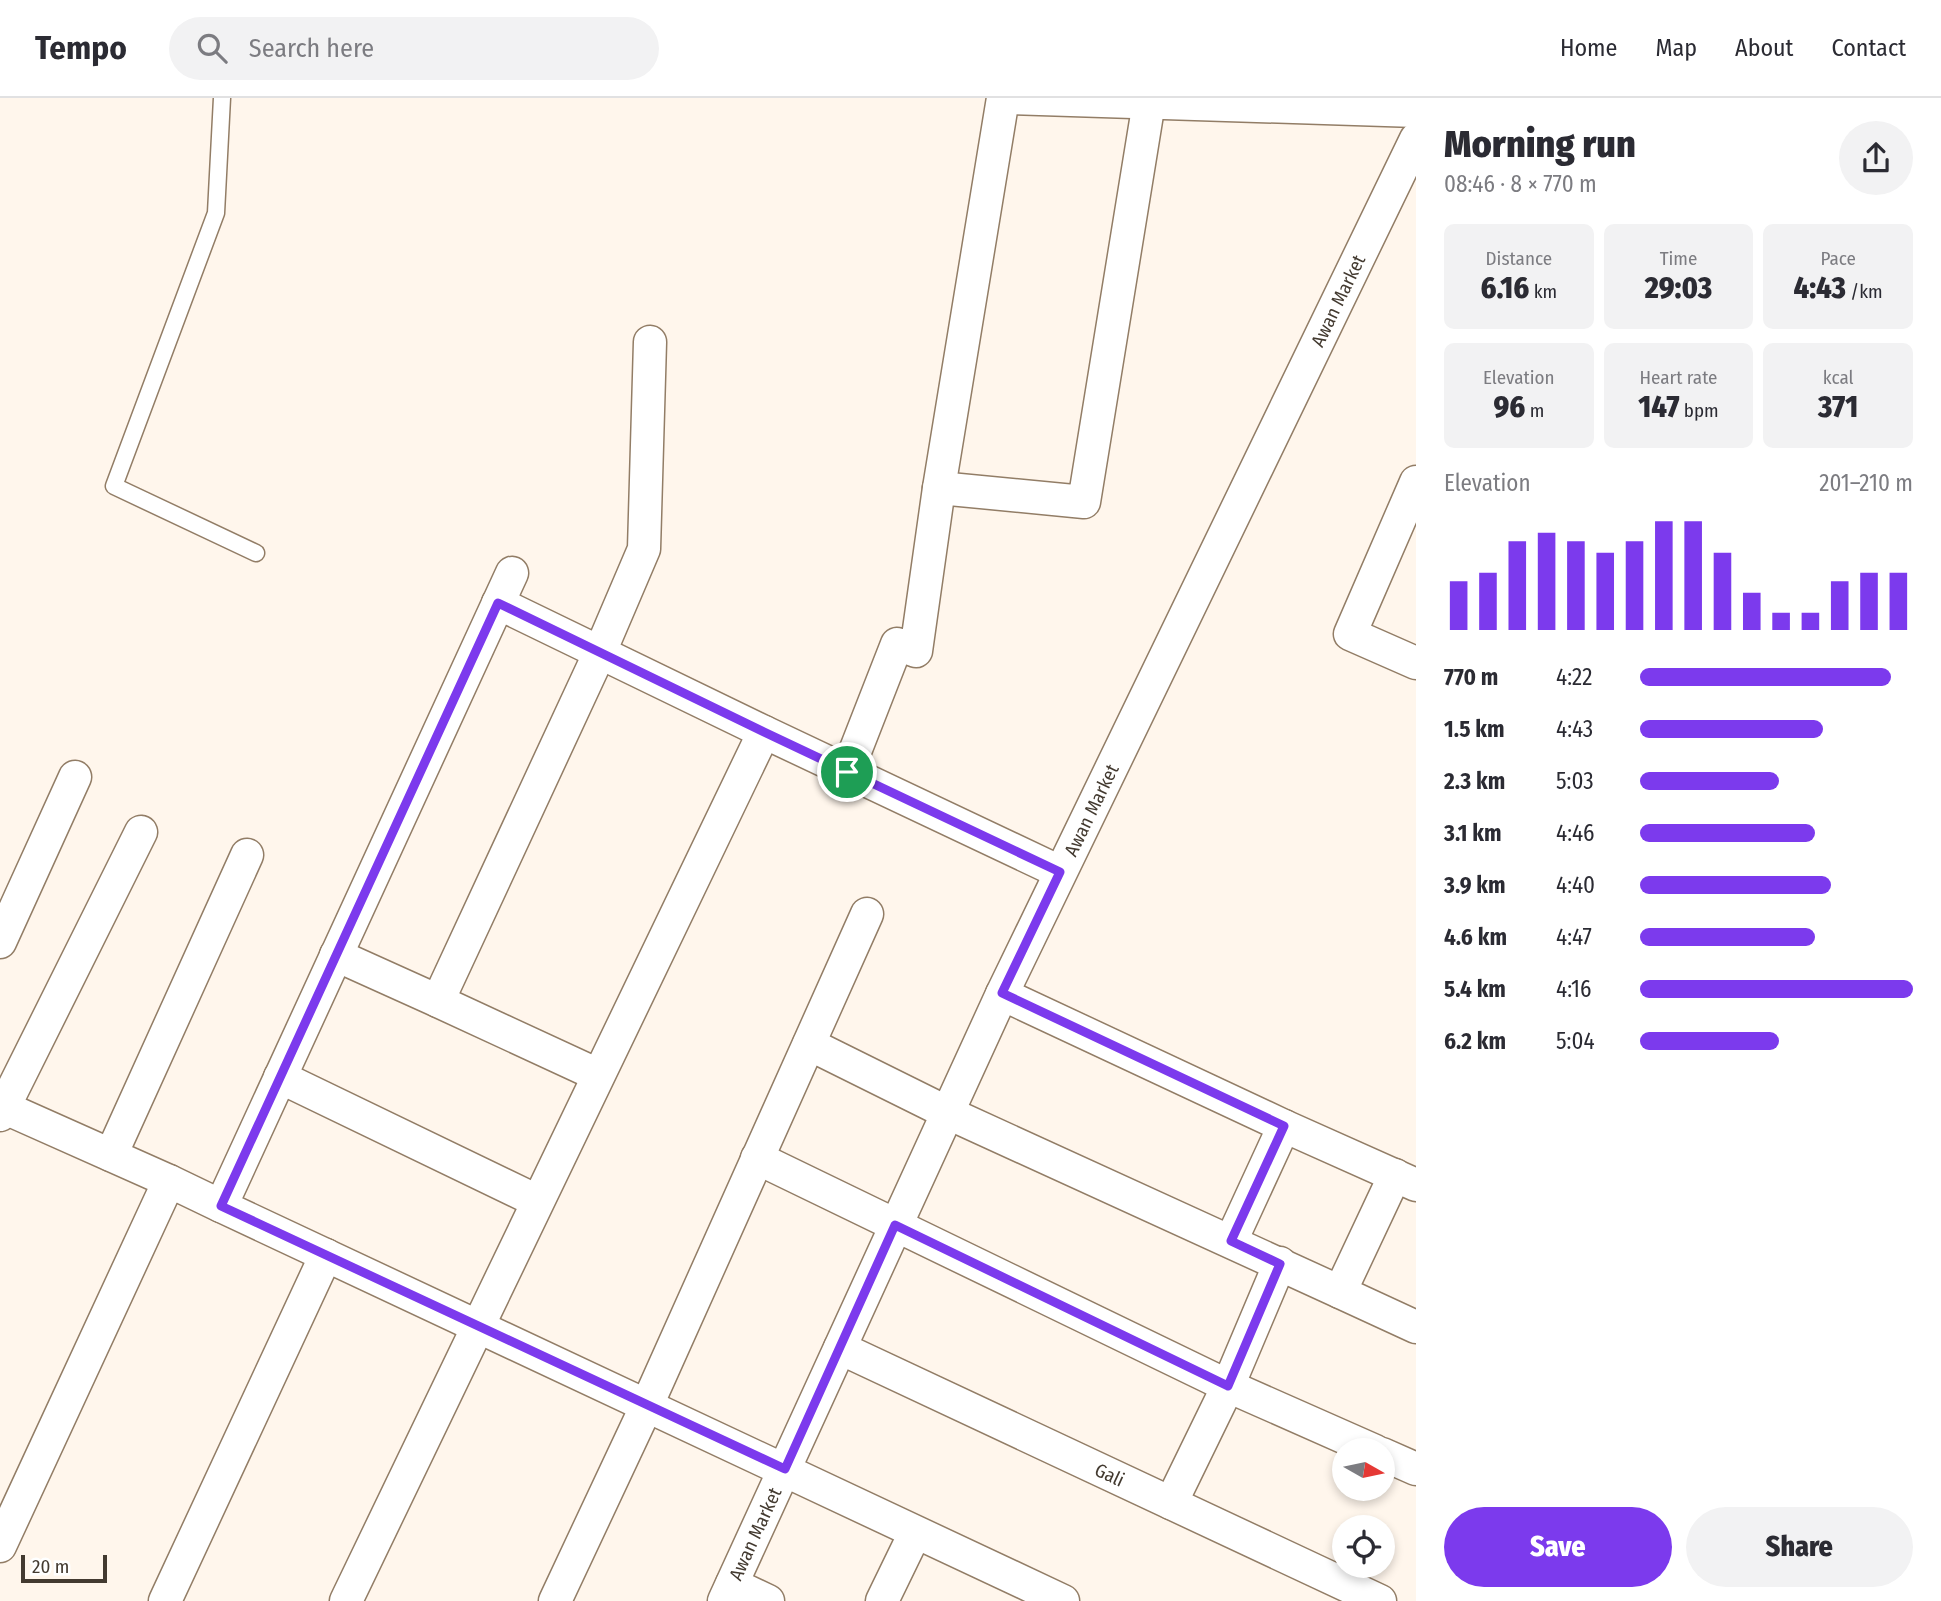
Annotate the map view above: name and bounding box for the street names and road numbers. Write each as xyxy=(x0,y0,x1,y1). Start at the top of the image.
street label: Awan Market xyxy=(1306,250,1370,351)
street label: Awan Market xyxy=(1059,759,1123,860)
street label: Gali xyxy=(1091,1458,1128,1491)
street label: Awan Market xyxy=(724,1483,786,1584)

